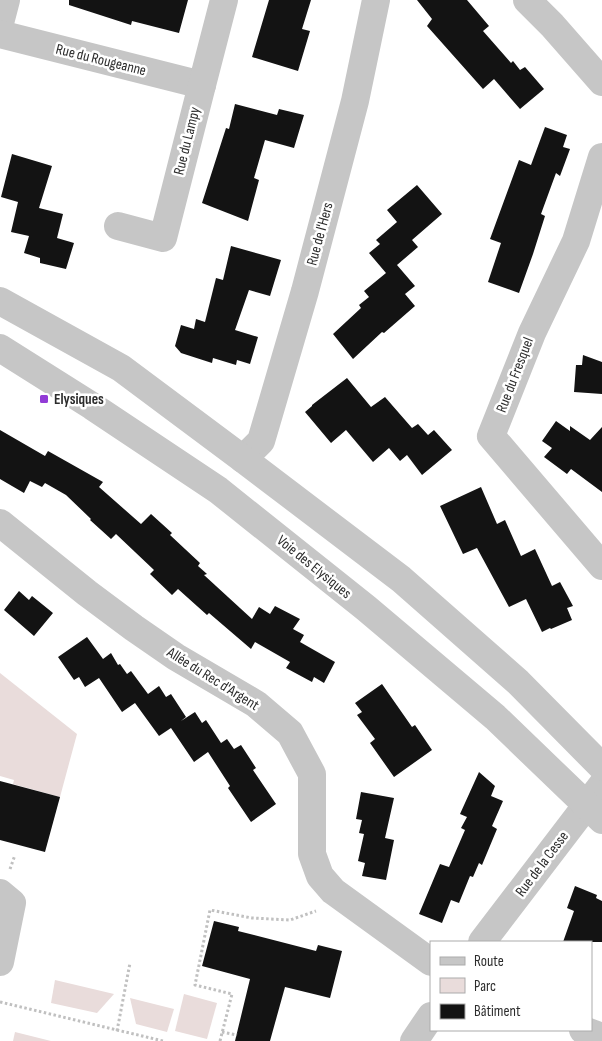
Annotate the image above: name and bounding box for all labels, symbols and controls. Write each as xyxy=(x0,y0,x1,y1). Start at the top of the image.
street label: Rue du Rougeanne xyxy=(54,40,148,80)
street label: Rue du Lampy xyxy=(169,105,205,177)
street label: Rue de l'Hers xyxy=(302,200,338,268)
street label: Rue du Fresquel xyxy=(492,335,538,415)
place label: Elysiques xyxy=(54,390,104,409)
marker: Elysiques xyxy=(38,393,50,405)
street label: Voie des Elysiques xyxy=(273,531,355,603)
street label: Allée du Rec d'Argent xyxy=(163,643,263,715)
street label: Rue de la Cesse xyxy=(511,828,573,900)
legend xyxy=(430,941,592,1031)
text: Route xyxy=(474,952,504,971)
text: Parc xyxy=(474,977,496,996)
text: Bâtiment xyxy=(474,1002,521,1021)

